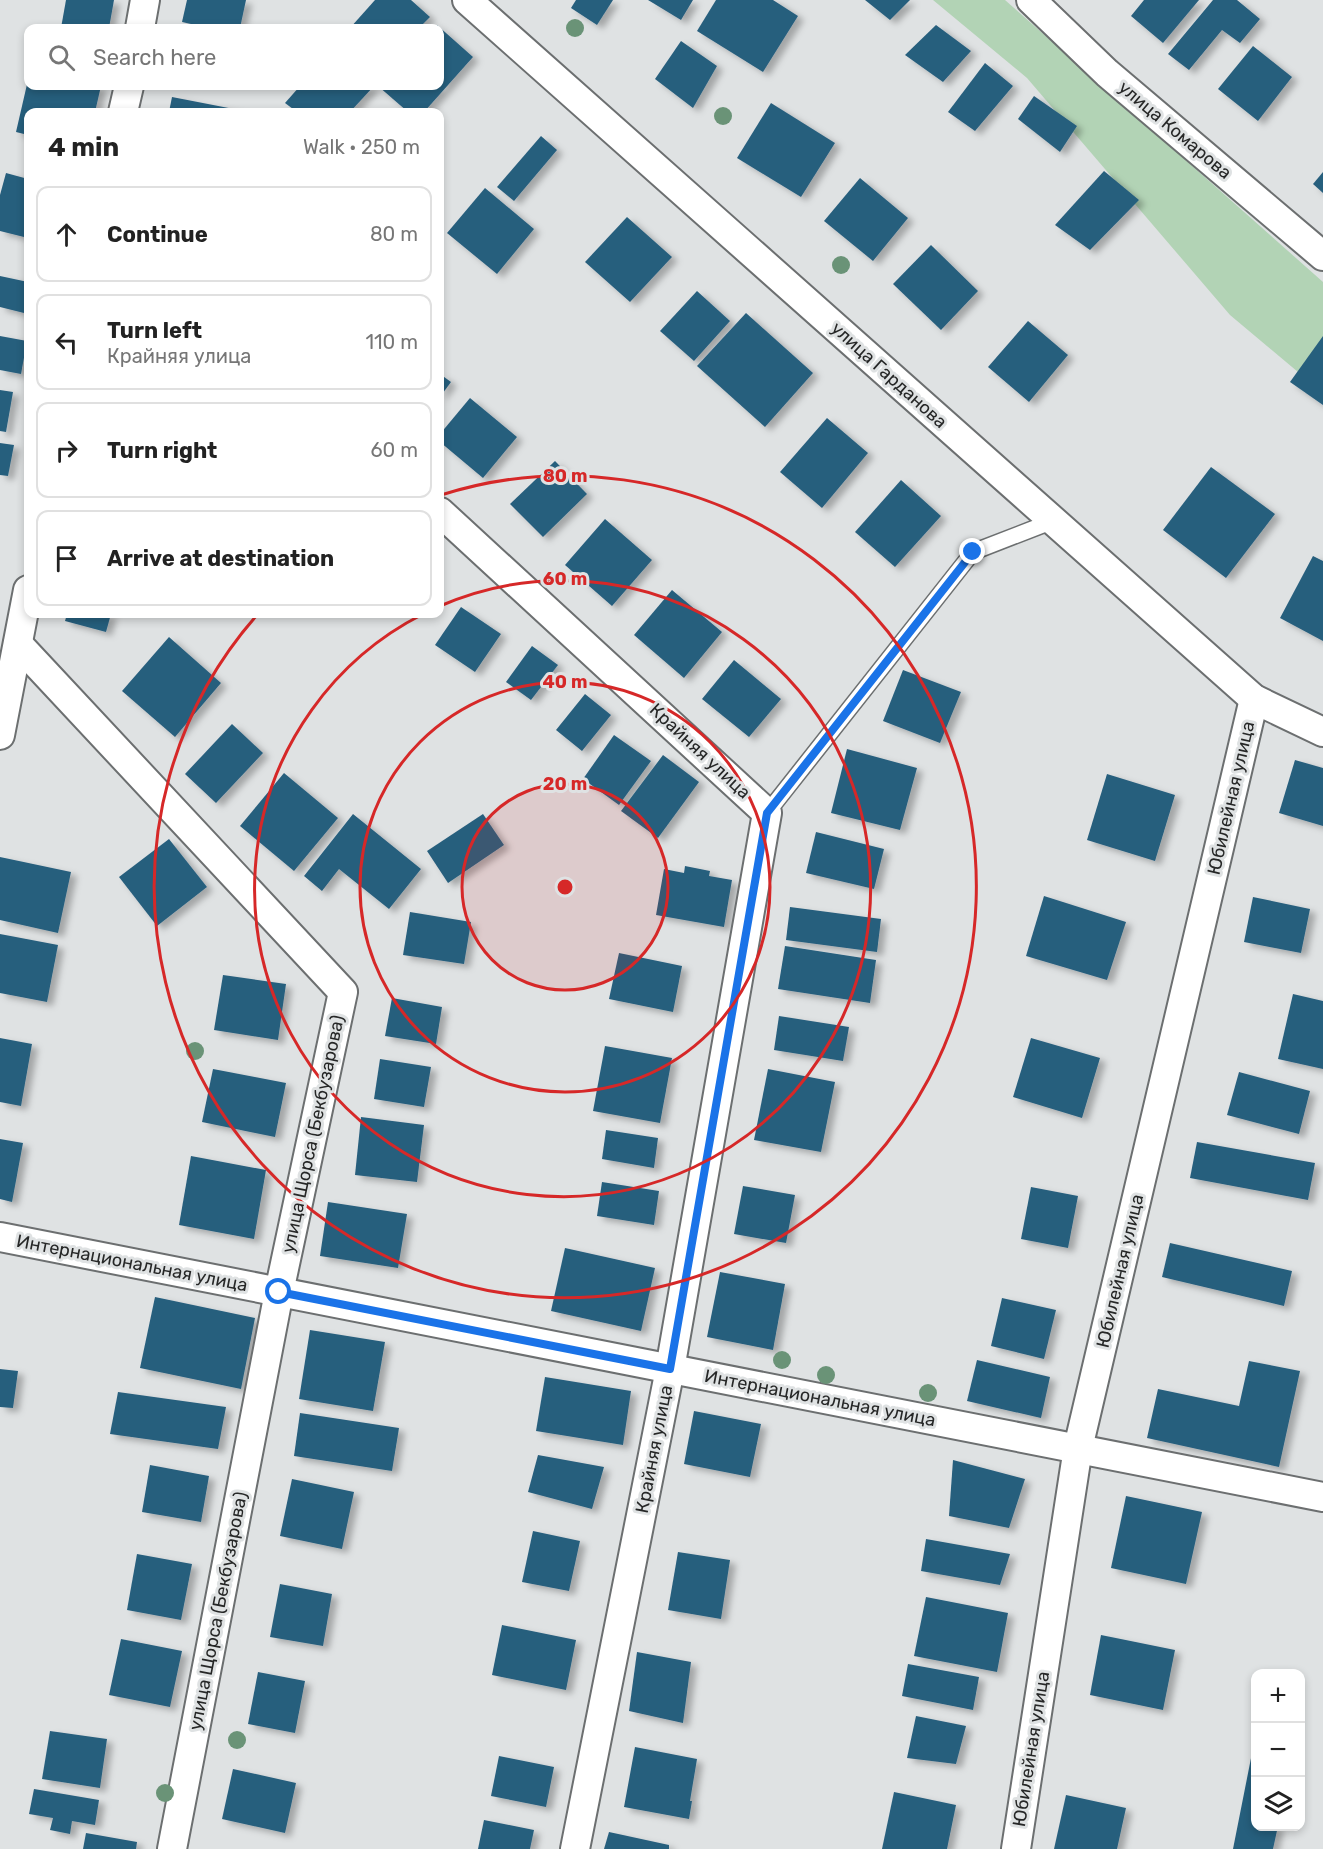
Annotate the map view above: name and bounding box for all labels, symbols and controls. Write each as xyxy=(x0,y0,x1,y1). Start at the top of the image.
search box xyxy=(24,24,444,90)
icon: search xyxy=(45,41,78,74)
text: Search here xyxy=(93,44,216,71)
street label: улица Комарова xyxy=(1114,76,1236,184)
text: 4 min xyxy=(48,132,119,163)
text: Walk · 250 m xyxy=(303,135,420,159)
icon: ahead xyxy=(50,218,83,251)
text: Continue xyxy=(107,221,208,248)
text: 80 m xyxy=(370,222,418,246)
text: Turn left xyxy=(107,317,202,344)
street label: улица Гарданова xyxy=(827,317,951,433)
icon: left xyxy=(50,326,83,359)
text: 110 m xyxy=(366,330,418,354)
text: Крайняя улица xyxy=(107,344,251,368)
icon: right xyxy=(50,434,83,467)
text: Turn right xyxy=(107,437,217,464)
text: 60 m xyxy=(371,438,418,462)
text: 80 m xyxy=(543,465,587,487)
route end xyxy=(959,538,985,564)
icon: arrive xyxy=(50,542,83,575)
text: Arrive at destination xyxy=(107,545,334,572)
text: 60 m xyxy=(543,568,587,590)
text: 40 m xyxy=(543,671,587,693)
street label: Крайняя улица xyxy=(645,699,755,803)
street label: Юбилейная улица xyxy=(1203,719,1259,877)
text: 20 m xyxy=(543,773,587,795)
centre of rings xyxy=(555,877,575,897)
street label: улица Щорса (Бекбузарова) xyxy=(277,1013,349,1255)
street label: Юбилейная улица xyxy=(1092,1192,1148,1350)
street label: Интернациональная улица xyxy=(15,1230,249,1296)
route start xyxy=(265,1278,291,1304)
street label: Интернациональная улица xyxy=(703,1365,937,1431)
street label: Крайняя улица xyxy=(631,1383,677,1515)
street label: улица Щорса (Бекбузарова) xyxy=(184,1490,252,1732)
map controls xyxy=(1251,1669,1305,1831)
button: + xyxy=(1251,1669,1305,1723)
street label: Юбилейная улица xyxy=(1008,1670,1054,1828)
button: − xyxy=(1251,1723,1305,1777)
button: layers xyxy=(1251,1777,1305,1831)

